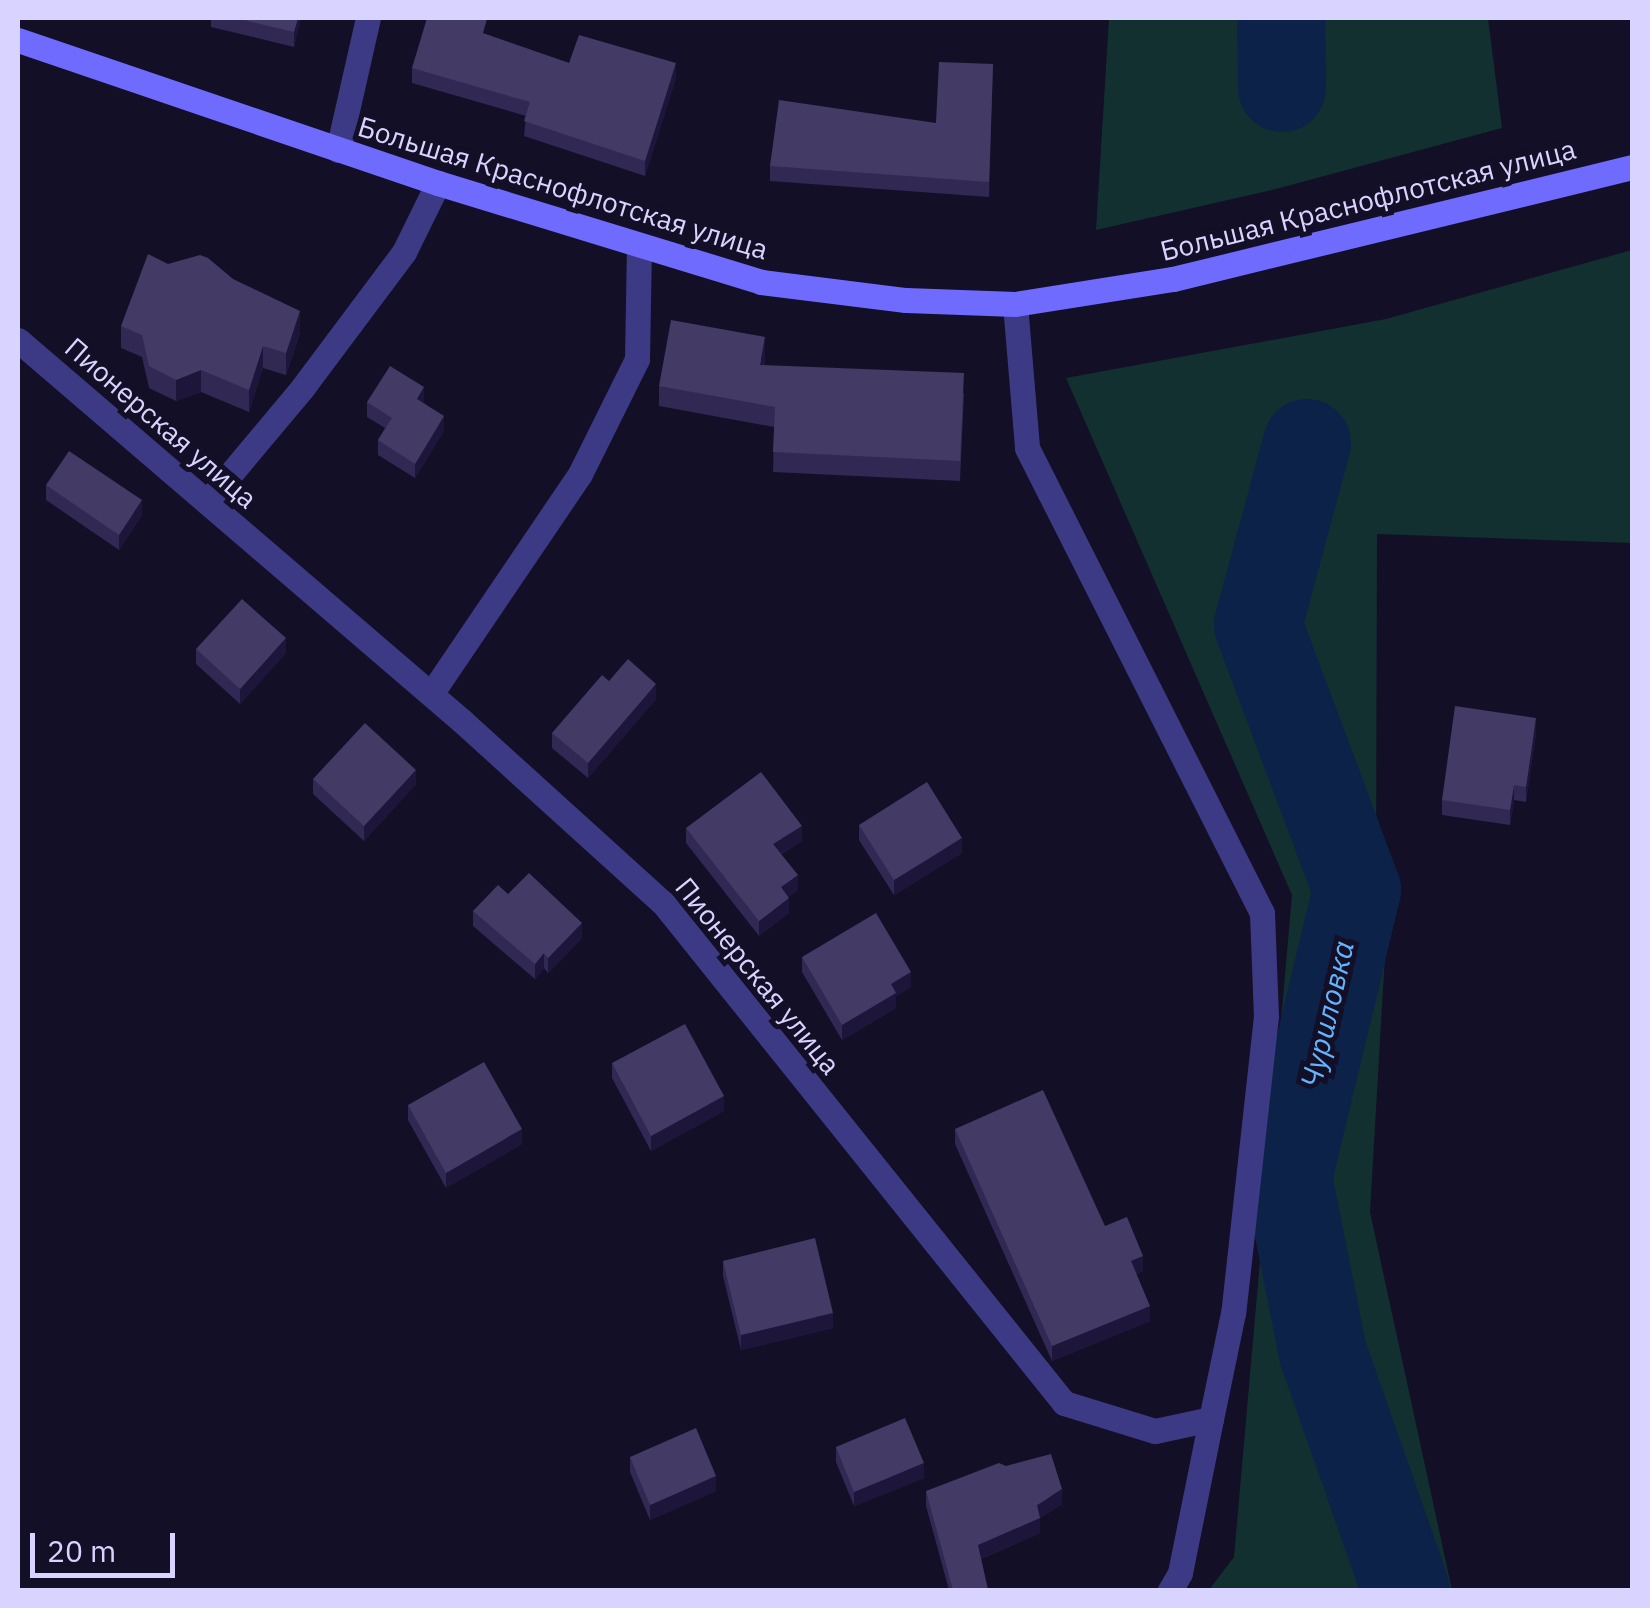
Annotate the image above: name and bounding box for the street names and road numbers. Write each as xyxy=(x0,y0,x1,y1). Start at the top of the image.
street label: Большая Краснофлотская улица xyxy=(354,110,772,266)
street label: Большая Краснофлотская улица xyxy=(1157,132,1579,268)
street label: Пионерская улица xyxy=(58,331,264,515)
street label: Пионерская улица xyxy=(669,871,847,1081)

